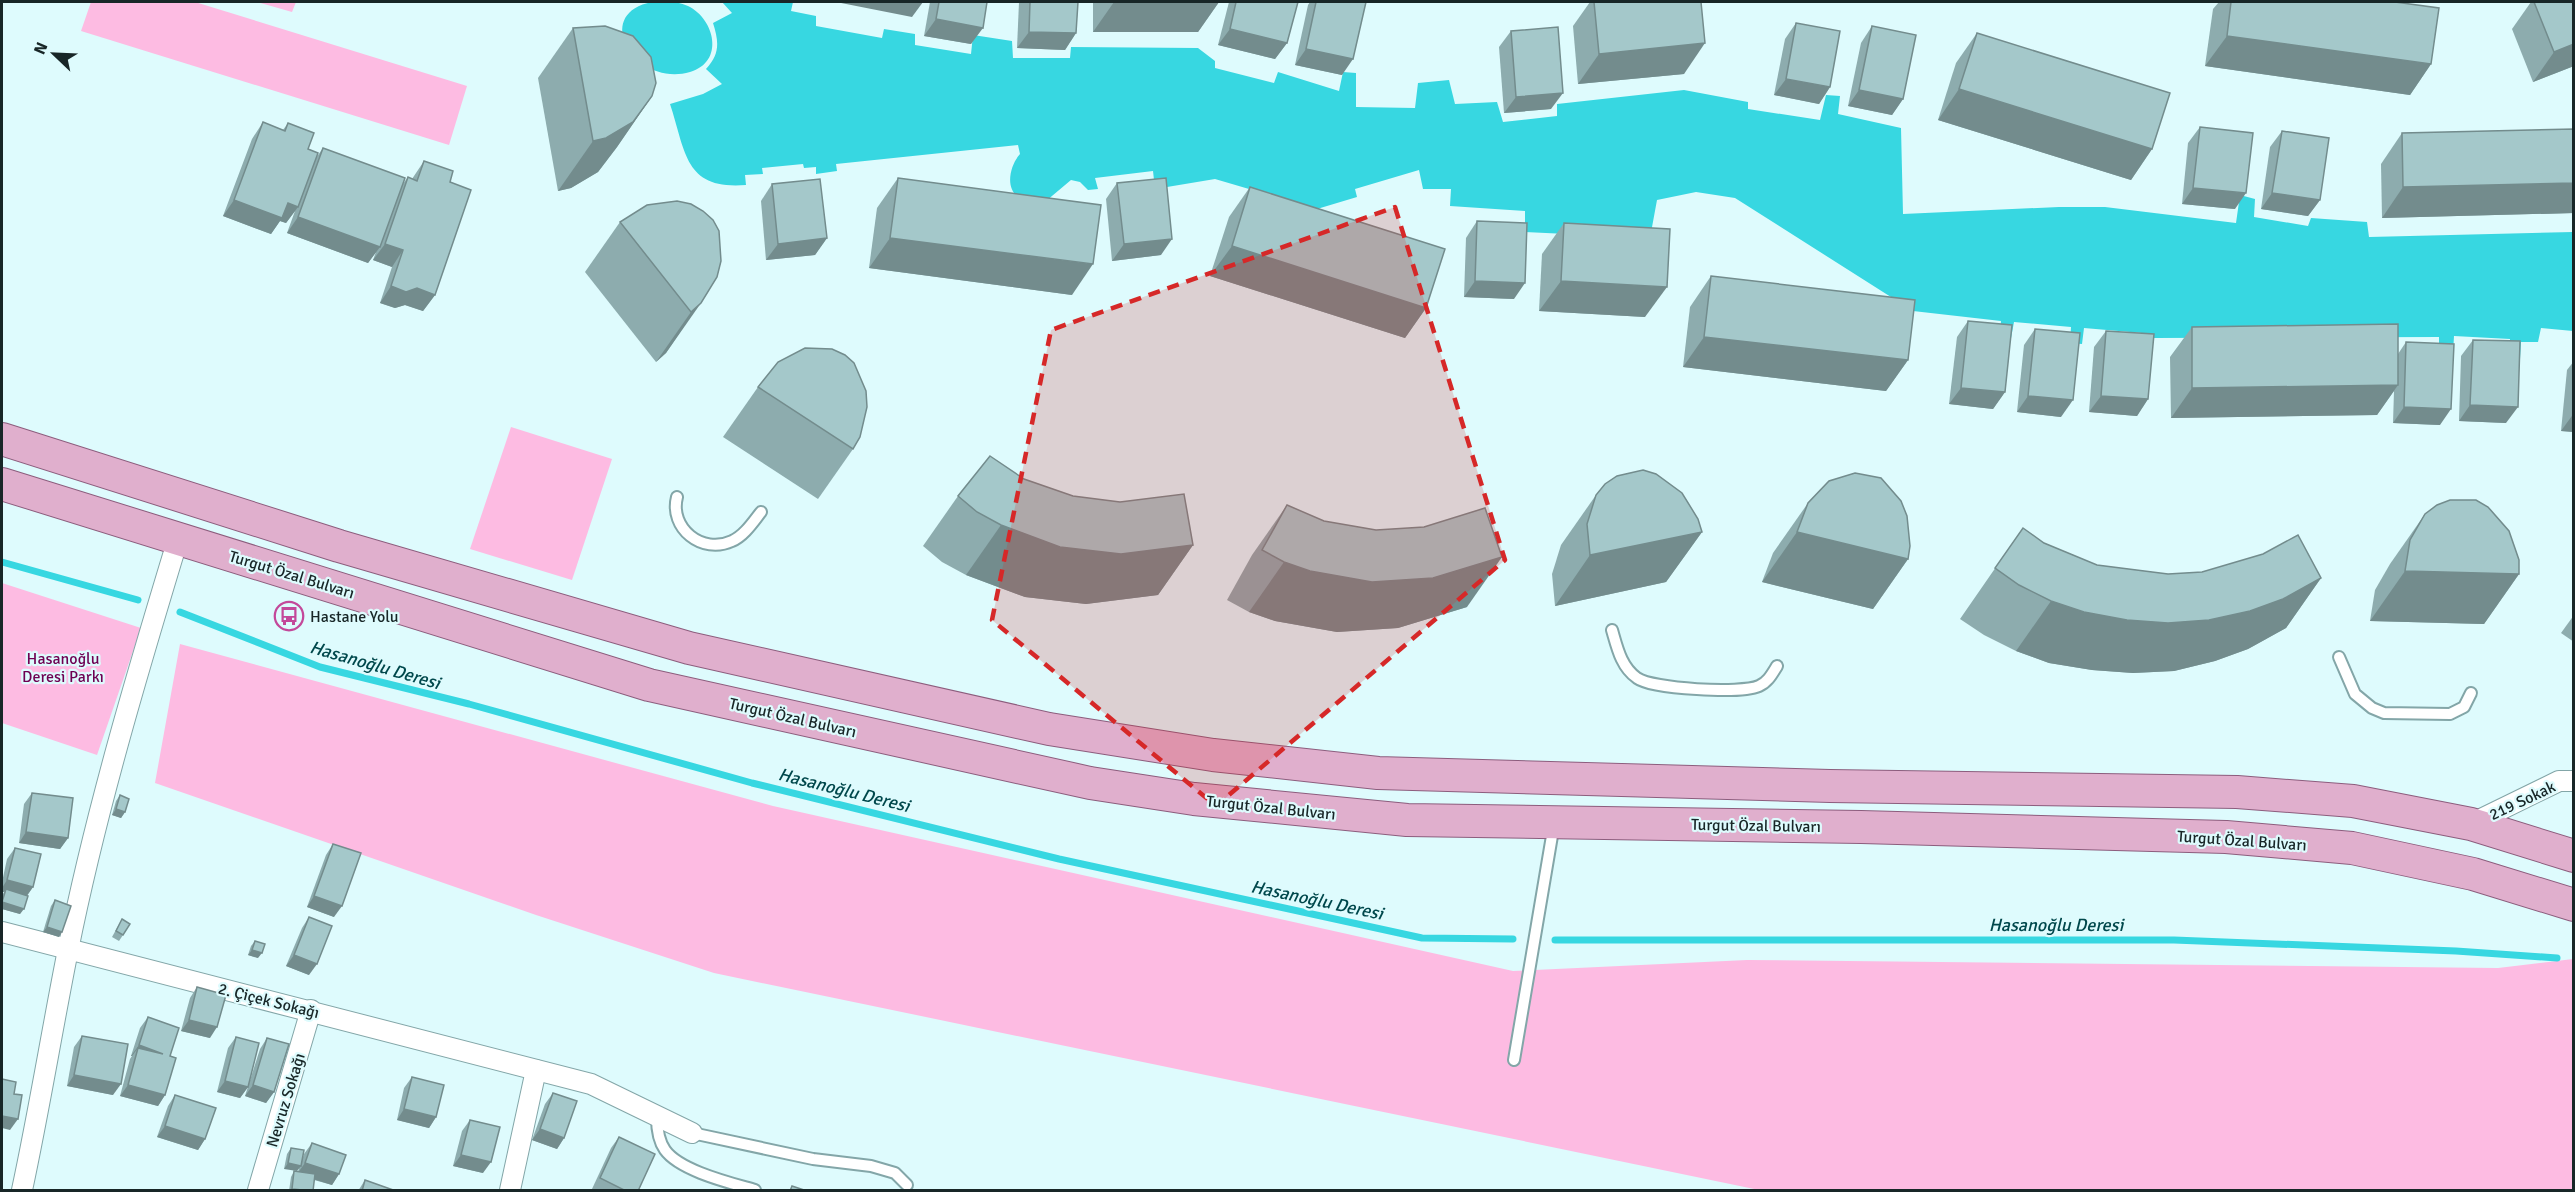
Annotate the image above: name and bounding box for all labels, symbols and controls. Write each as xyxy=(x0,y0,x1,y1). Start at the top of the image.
north arrow xyxy=(24,24,84,84)
text: N xyxy=(30,39,52,58)
street label: Turgut Özal Bulvarı xyxy=(227,546,357,604)
bus stop icon: Hastane Yolu xyxy=(273,600,305,632)
place label: Hastane Yolu xyxy=(310,607,399,627)
water label: Hasanoğlu Deresi xyxy=(307,636,445,695)
park label: Hasanoğlu Deresi Parkı xyxy=(22,649,104,687)
street label: Turgut Özal Bulvarı xyxy=(727,694,858,742)
water label: Hasanoğlu Deresi xyxy=(776,763,914,817)
street label: 219 Sokak xyxy=(2486,777,2559,825)
street label: Turgut Özal Bulvarı xyxy=(1205,791,1337,825)
street label: Turgut Özal Bulvarı xyxy=(1691,815,1821,837)
street label: Turgut Özal Bulvarı xyxy=(2176,826,2307,856)
water label: Hasanoğlu Deresi xyxy=(1249,875,1387,925)
water label: Hasanoğlu Deresi xyxy=(1989,914,2125,936)
street label: 2. Çiçek Sokağı xyxy=(216,979,321,1023)
street label: Nevruz Sokağı xyxy=(262,1051,310,1150)

